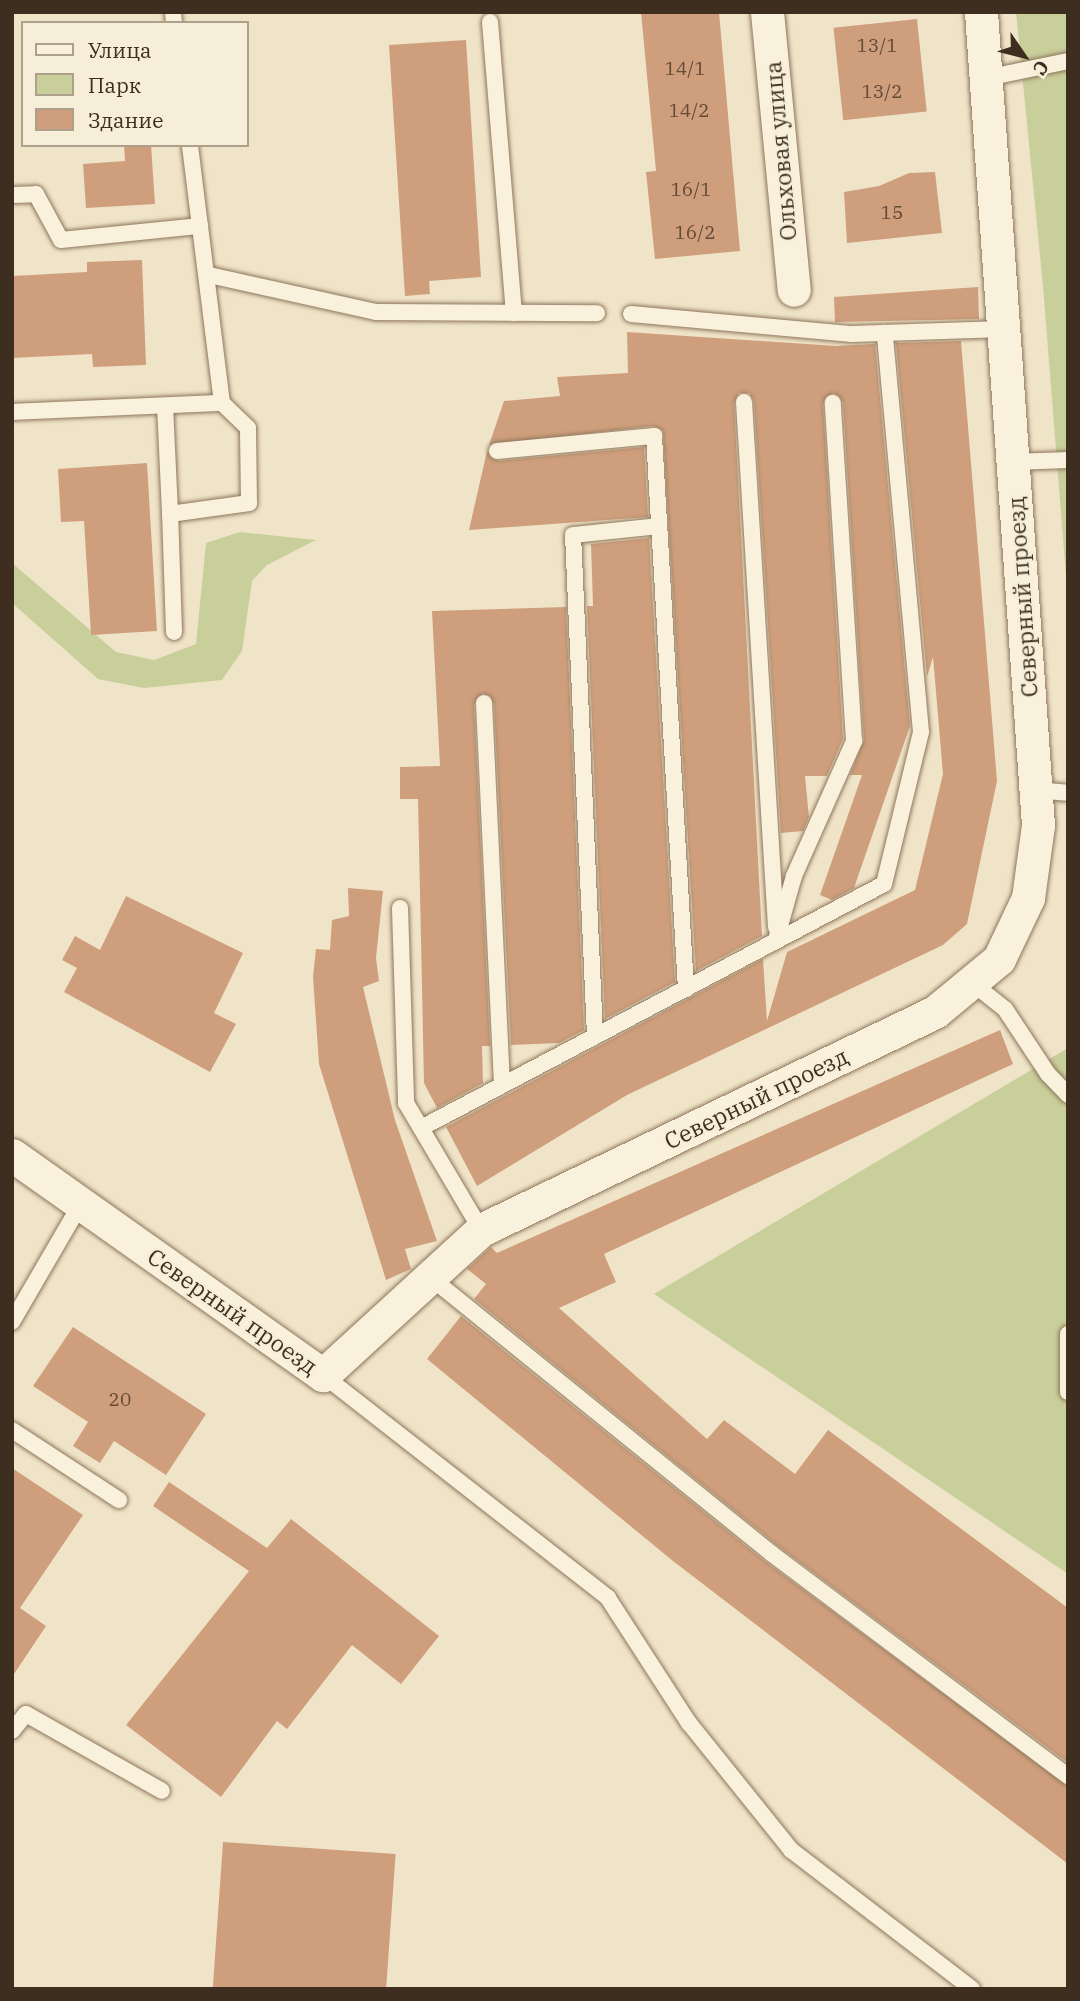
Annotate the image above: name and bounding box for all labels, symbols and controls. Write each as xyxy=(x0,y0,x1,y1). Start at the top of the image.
legend xyxy=(21,21,248,147)
north arrow xyxy=(989,21,1059,91)
house number: 13/1 xyxy=(856,35,898,57)
text: Улица xyxy=(88,36,152,64)
text: С xyxy=(1028,56,1055,80)
house number: 14/1 xyxy=(664,58,706,80)
street label: Ольховая улица xyxy=(758,60,802,242)
text: Парк xyxy=(88,71,141,99)
house number: 13/2 xyxy=(861,81,903,103)
house number: 14/2 xyxy=(668,100,710,122)
text: Здание xyxy=(88,106,163,134)
house number: 16/1 xyxy=(670,179,712,201)
house number: 15 xyxy=(881,202,903,224)
house number: 16/2 xyxy=(674,222,716,244)
street label: Северный проезд xyxy=(1001,496,1043,698)
street label: Северный проезд xyxy=(660,1042,852,1154)
street label: Северный проезд xyxy=(143,1242,323,1380)
house number: 20 xyxy=(109,1389,131,1411)

